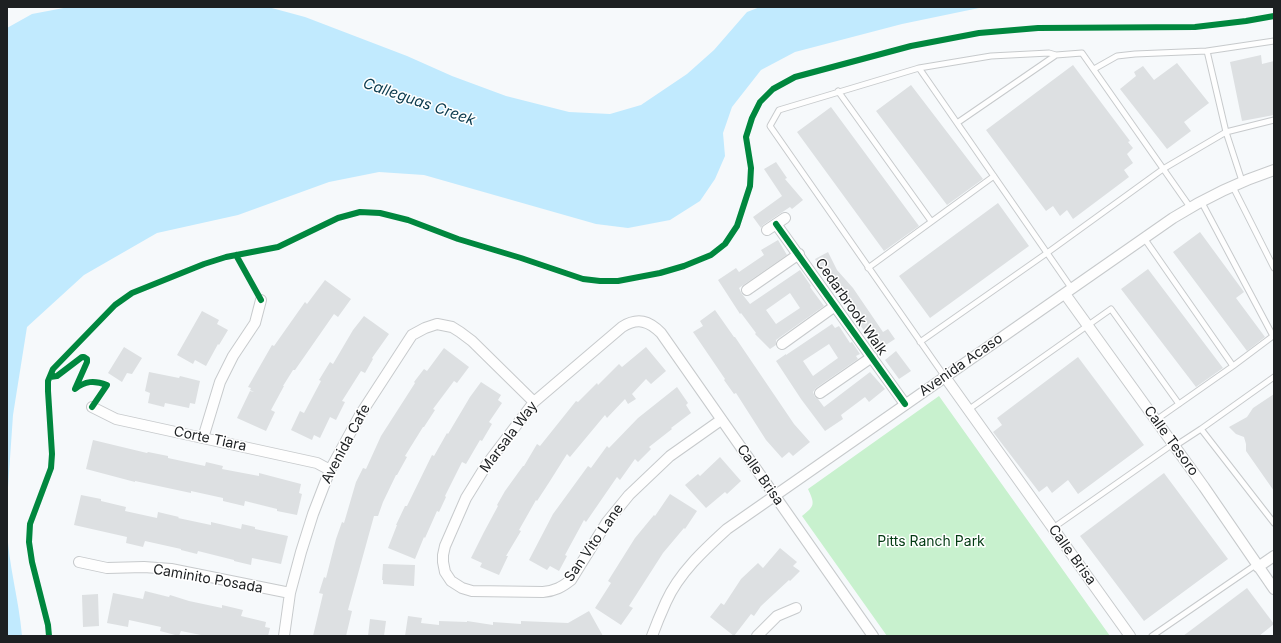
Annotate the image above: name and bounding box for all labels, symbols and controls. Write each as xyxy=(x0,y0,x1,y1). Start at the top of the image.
water label: Calleguas Creek xyxy=(361,74,477,130)
street label: Cedarbrook Walk xyxy=(811,255,891,359)
street label: Avenida Acaso xyxy=(916,330,1006,400)
street label: Marsala Way xyxy=(477,398,541,476)
street label: Avenida Cafe xyxy=(318,401,374,487)
street label: Calle Tesoro xyxy=(1140,403,1202,479)
street label: Corte Tiara xyxy=(172,423,248,455)
street label: Calle Brisa xyxy=(733,441,787,509)
street label: San Vito Lane xyxy=(561,501,627,585)
street label: Calle Brisa xyxy=(1045,522,1099,588)
park label: Pitts Ranch Park xyxy=(877,534,985,550)
street label: Caminito Posada xyxy=(152,561,264,597)

